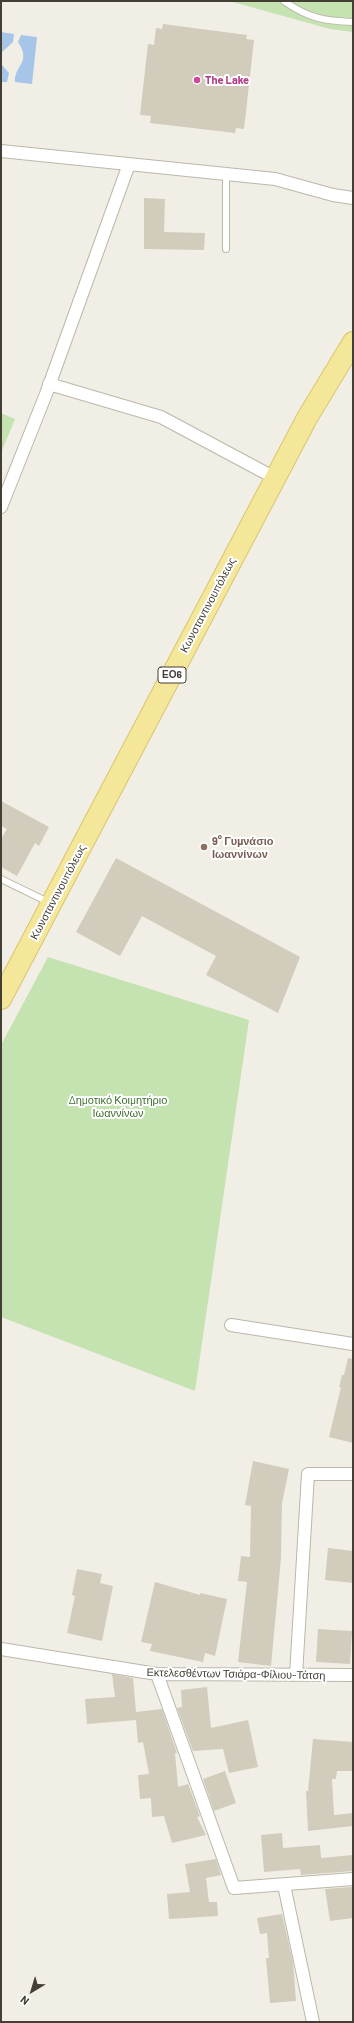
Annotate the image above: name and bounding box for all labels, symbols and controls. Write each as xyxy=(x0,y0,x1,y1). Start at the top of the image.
place label: The Lake xyxy=(205,73,249,87)
marker: The Lake xyxy=(192,75,202,85)
street label: Κωνσταντινουπόλεως xyxy=(177,555,239,655)
road number: ΕΟ6 xyxy=(158,667,186,683)
place label: 9° Γυμνάσιο Ιωαννίνων xyxy=(212,834,273,860)
street label: Κωνσταντινουπόλεως xyxy=(27,842,89,942)
marker: 9° Γυμνάσιο Ιωαννίνων xyxy=(199,842,209,852)
park label: Δημοτικό Κοιμητήριο Ιωαννίνων xyxy=(69,1093,167,1119)
street label: Εκτελεσθέντων Τσιάρα-Φίλιου-Τάτση xyxy=(146,1666,326,1682)
north arrow xyxy=(12,1971,52,2011)
text: N xyxy=(17,1993,31,2008)

